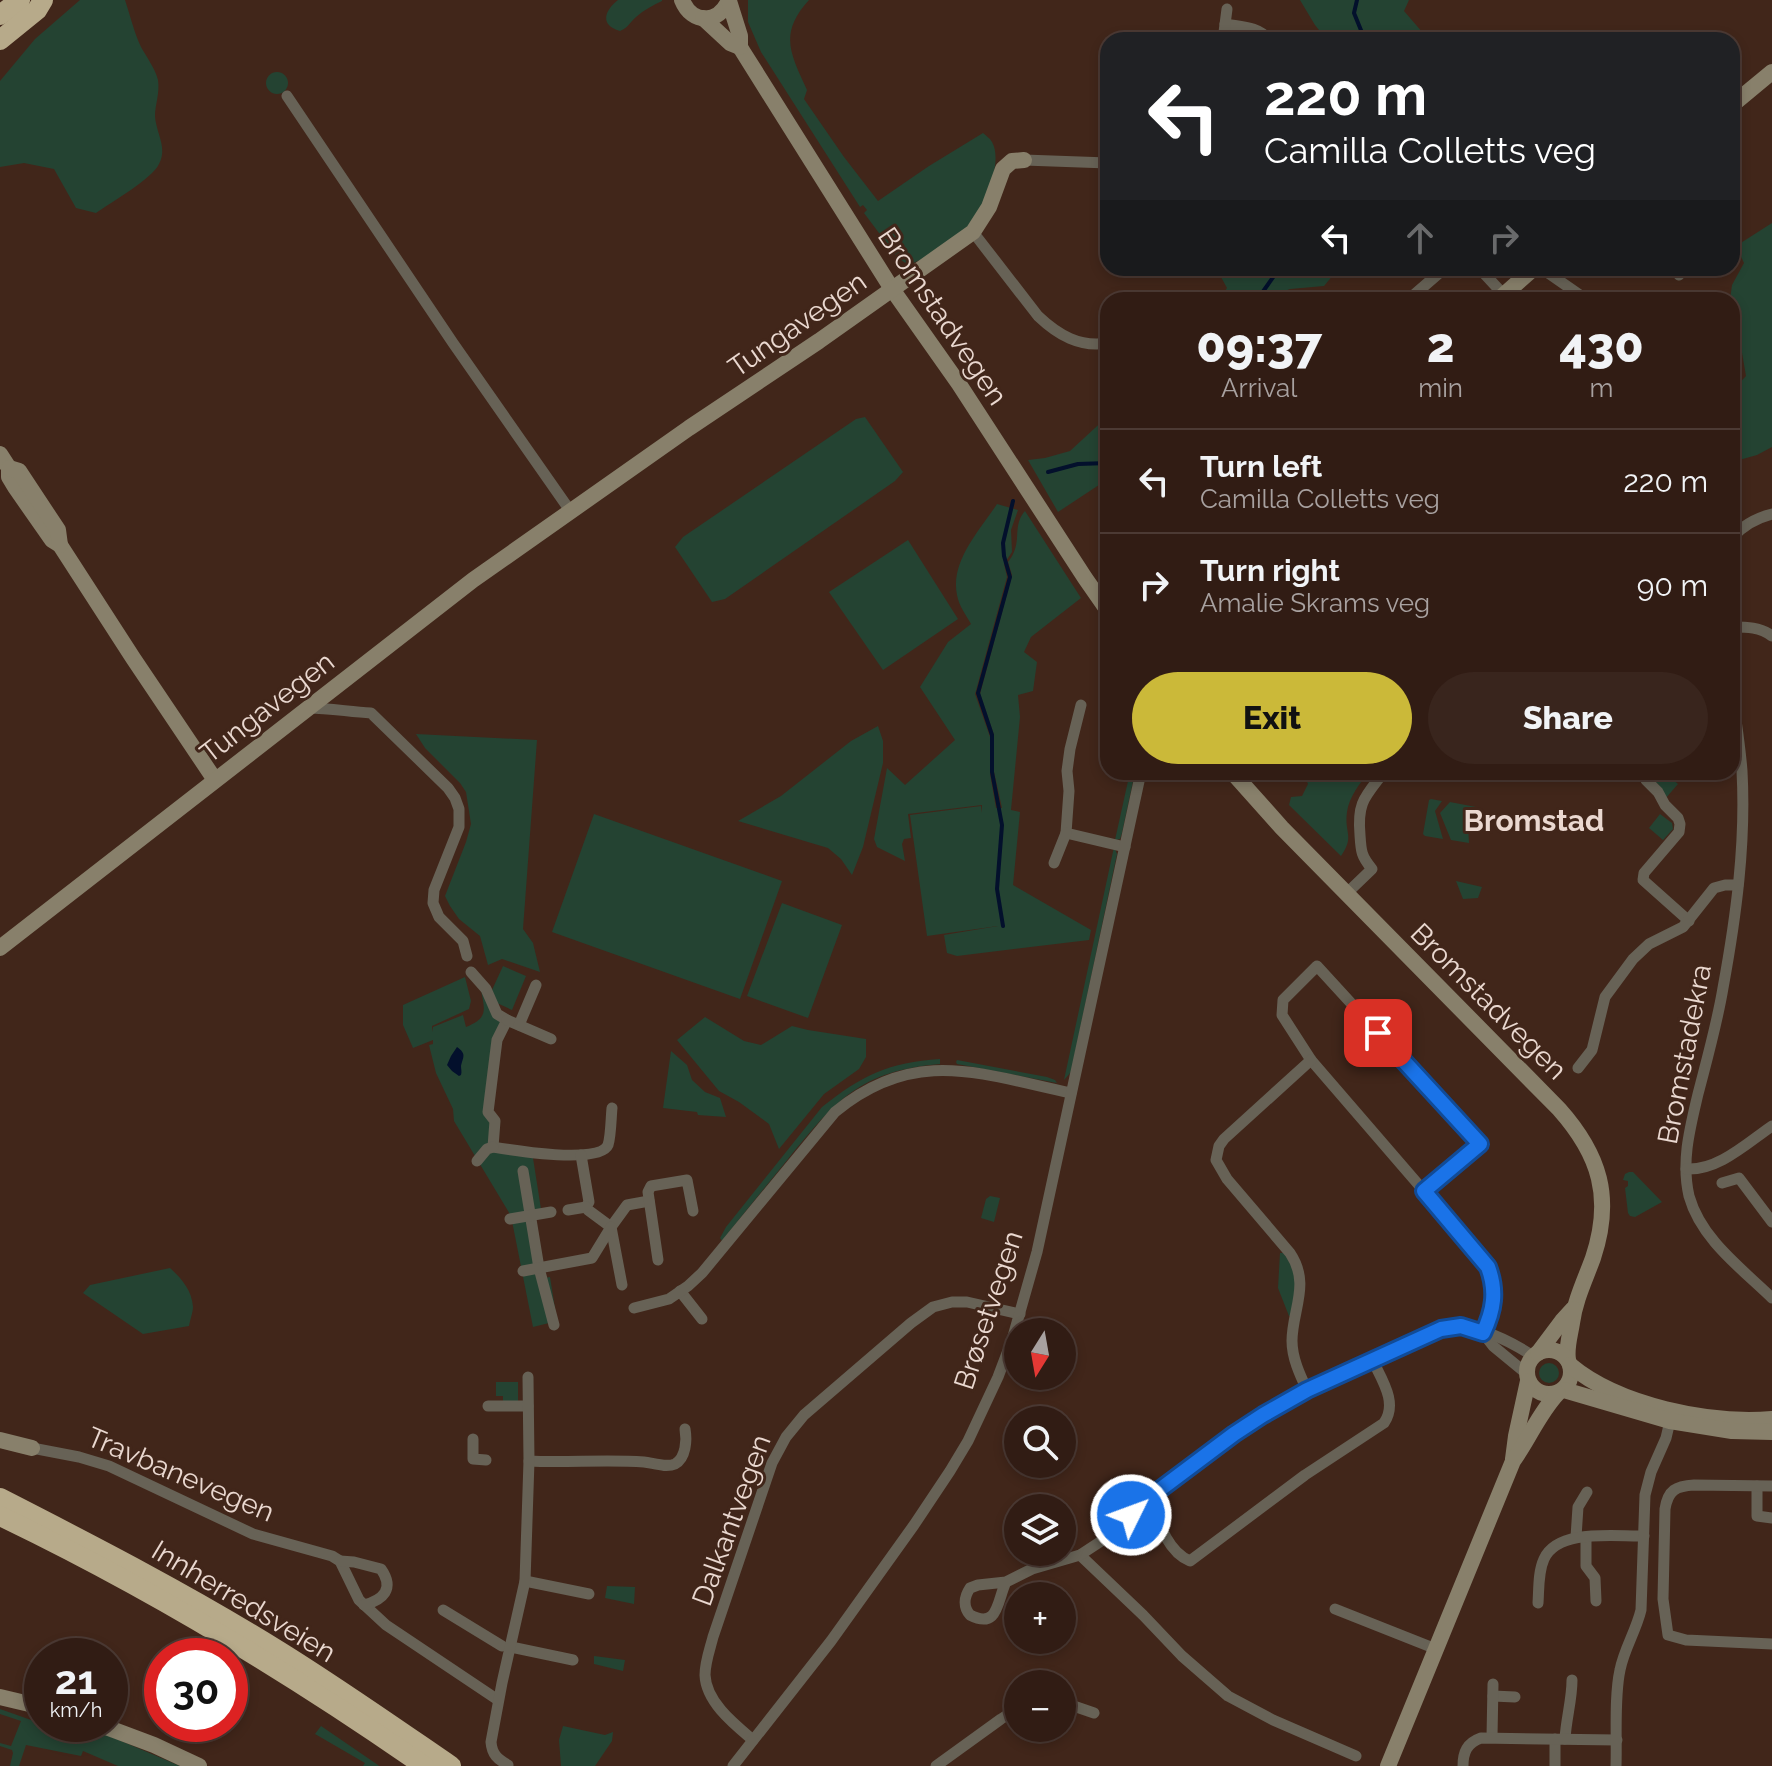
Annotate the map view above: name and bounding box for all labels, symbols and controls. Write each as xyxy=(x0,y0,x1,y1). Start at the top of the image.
text: 220 m xyxy=(1264,62,1427,128)
icon: left xyxy=(1132,64,1236,168)
text: Camilla Colletts veg xyxy=(1264,129,1596,171)
icon: left xyxy=(1314,216,1358,260)
icon: ahead xyxy=(1398,216,1442,260)
icon: right xyxy=(1482,216,1526,260)
street label: Bromstadvegen xyxy=(871,221,1014,411)
street label: Tungavegen xyxy=(722,265,873,384)
text: 09:37 xyxy=(1196,317,1322,373)
text: 2 xyxy=(1427,317,1455,373)
text: 430 xyxy=(1559,317,1644,373)
text: Arrival xyxy=(1221,373,1297,403)
text: min xyxy=(1418,373,1463,403)
text: m xyxy=(1590,373,1613,403)
text: Turn left xyxy=(1200,449,1322,484)
icon: left xyxy=(1132,459,1176,503)
text: 220 m xyxy=(1623,464,1708,499)
text: Camilla Colletts veg xyxy=(1200,484,1440,514)
text: Turn right xyxy=(1200,553,1340,588)
icon: right xyxy=(1132,563,1176,607)
text: 90 m xyxy=(1637,568,1708,603)
text: Amalie Skrams veg xyxy=(1200,588,1430,618)
street label: Tungavegen xyxy=(194,645,341,770)
button: Exit xyxy=(1132,672,1412,764)
button: Share xyxy=(1428,672,1708,764)
district label: Bromstad xyxy=(1464,803,1604,838)
street label: Bromstadvegen xyxy=(1404,917,1573,1086)
street label: Bromstadekra xyxy=(1651,961,1718,1147)
pin xyxy=(1344,999,1412,1067)
icon: arrive xyxy=(1356,1011,1400,1055)
street label: Brøsetvegen xyxy=(947,1227,1030,1394)
north arrow xyxy=(1004,1318,1076,1390)
map controls xyxy=(1004,1318,1076,1742)
button: search xyxy=(1004,1406,1076,1478)
street label: Travbanevegen xyxy=(82,1420,279,1529)
street label: Dalkantvegen xyxy=(685,1430,778,1610)
position arrow xyxy=(1089,1473,1173,1557)
button: layers xyxy=(1004,1494,1076,1566)
street label: Innherredsveien xyxy=(146,1534,342,1669)
button: + xyxy=(1004,1582,1076,1654)
speed limit sign: 30 xyxy=(144,1638,248,1742)
text: 21 xyxy=(55,1656,97,1703)
button: − xyxy=(1004,1670,1076,1742)
text: km/h xyxy=(50,1698,102,1722)

